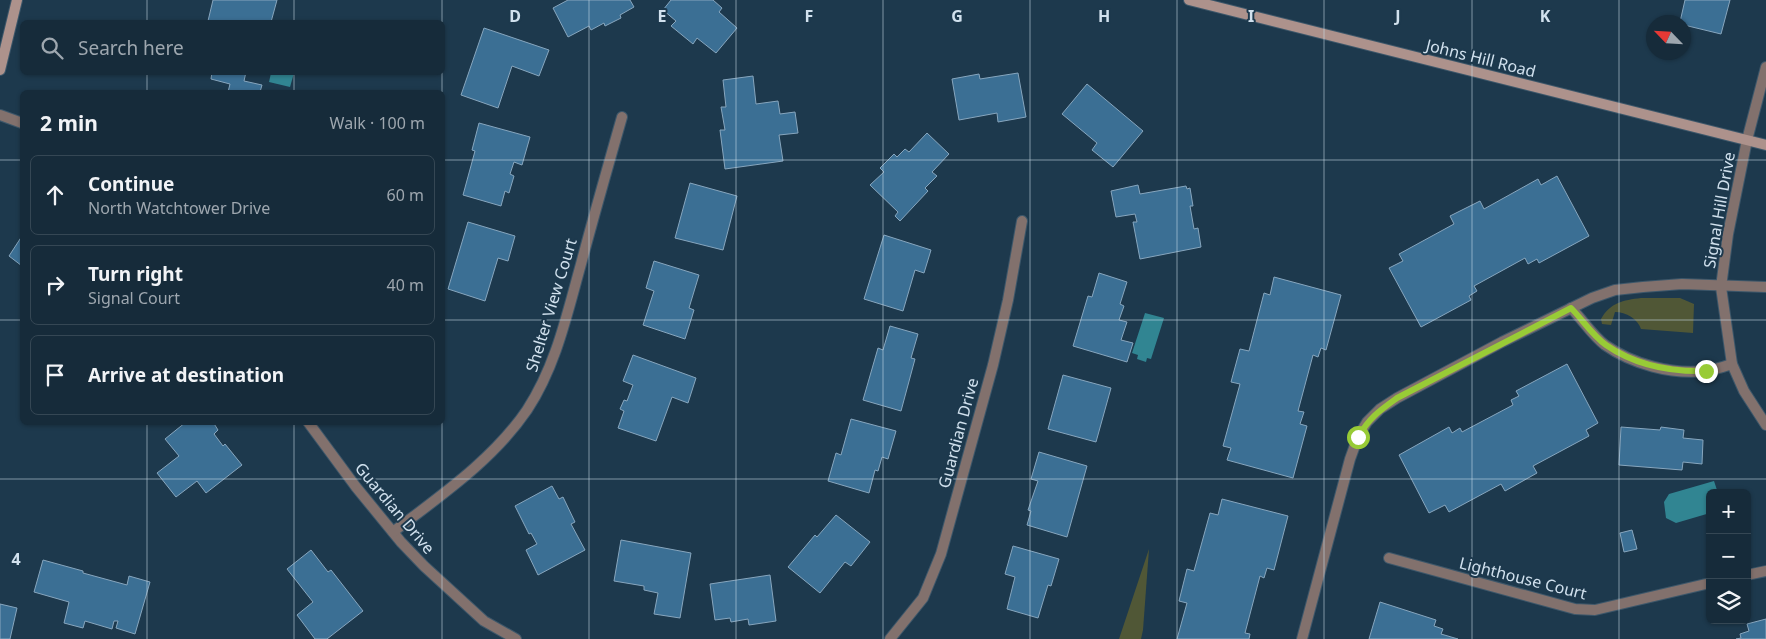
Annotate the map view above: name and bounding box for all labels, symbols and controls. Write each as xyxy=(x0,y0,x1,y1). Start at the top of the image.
text: D xyxy=(509,5,521,27)
text: E xyxy=(658,5,667,27)
text: F xyxy=(805,5,813,27)
text: G xyxy=(951,5,963,27)
text: H xyxy=(1098,5,1110,27)
text: I xyxy=(1248,5,1254,27)
text: J xyxy=(1393,5,1401,27)
text: K xyxy=(1540,5,1551,27)
north arrow xyxy=(1646,15,1691,60)
search box xyxy=(20,20,445,75)
street label: Johns Hill Road xyxy=(1422,33,1538,82)
icon: search xyxy=(38,34,66,62)
text: Search here xyxy=(78,35,184,61)
text: 2 min xyxy=(40,109,98,137)
text: Walk · 100 m xyxy=(330,112,425,134)
street label: Signal Hill Drive xyxy=(1698,150,1740,270)
text: Continue xyxy=(88,171,174,197)
icon: ahead xyxy=(41,181,69,209)
text: 60 m xyxy=(387,184,424,206)
text: North Watchtower Drive xyxy=(88,197,270,219)
street label: Shelter View Court xyxy=(520,235,582,374)
text: Turn right xyxy=(88,261,183,287)
icon: right xyxy=(41,271,69,299)
text: 40 m xyxy=(387,274,424,296)
text: Signal Court xyxy=(88,287,180,309)
route end xyxy=(1695,360,1718,383)
icon: arrive xyxy=(41,361,69,389)
text: Arrive at destination xyxy=(88,362,284,388)
street label: Guardian Drive xyxy=(933,375,983,491)
route start xyxy=(1347,426,1370,449)
street label: Guardian Drive xyxy=(350,458,440,558)
map controls xyxy=(1706,489,1751,624)
button: + xyxy=(1706,489,1751,534)
button: − xyxy=(1706,534,1751,579)
text: 4 xyxy=(11,548,21,570)
street label: Lighthouse Court xyxy=(1457,552,1589,604)
button: layers xyxy=(1706,579,1751,624)

